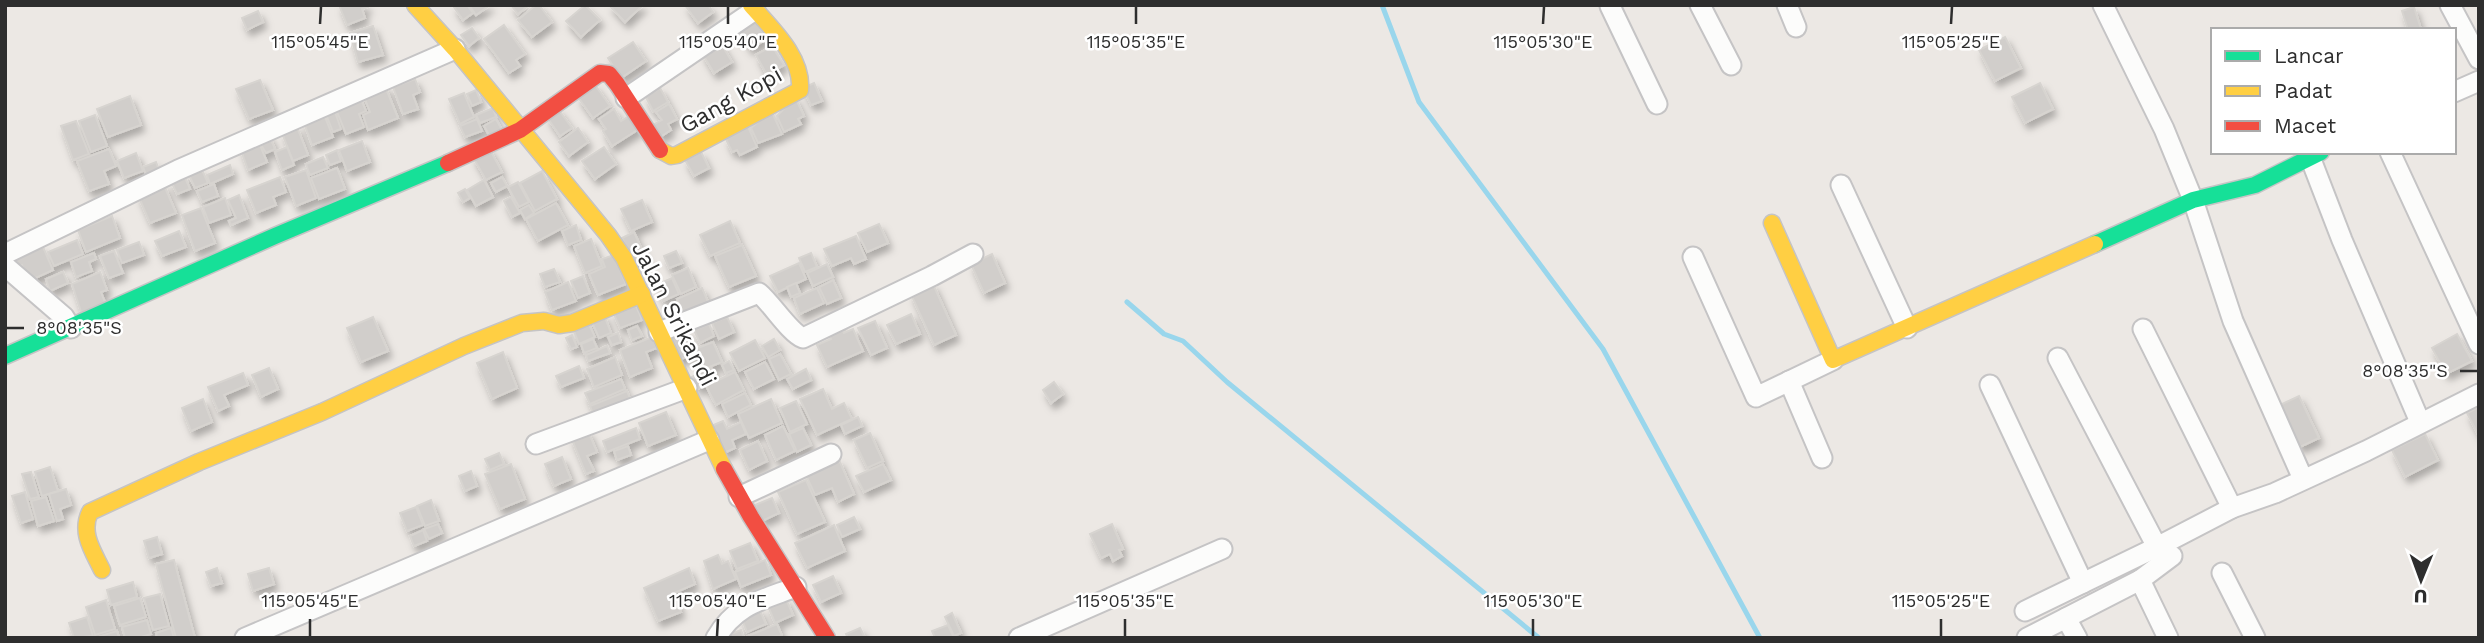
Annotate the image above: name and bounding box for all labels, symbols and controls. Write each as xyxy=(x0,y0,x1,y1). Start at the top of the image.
legend xyxy=(2211,28,2456,154)
text: 115°05'45"E xyxy=(271,31,369,52)
text: 115°05'40"E xyxy=(679,31,777,52)
text: 115°05'35"E xyxy=(1087,31,1185,52)
text: 115°05'30"E xyxy=(1493,31,1593,52)
text: 115°05'25"E xyxy=(1902,31,2000,52)
text: Lancar xyxy=(2274,43,2344,68)
street label: Gang Kopi xyxy=(675,61,787,139)
text: Padat xyxy=(2274,78,2332,103)
text: Macet xyxy=(2274,113,2336,138)
street label: Jalan Srikandi xyxy=(626,237,722,391)
text: 8°08'35"S xyxy=(36,317,122,338)
text: 8°08'35"S xyxy=(2362,360,2448,381)
north arrow xyxy=(2386,545,2456,615)
text: U xyxy=(2414,585,2428,608)
text: 115°05'45"E xyxy=(261,590,359,611)
text: 115°05'40"E xyxy=(669,590,767,611)
text: 115°05'35"E xyxy=(1076,590,1174,611)
text: 115°05'30"E xyxy=(1483,590,1583,611)
text: 115°05'25"E xyxy=(1892,590,1990,611)

